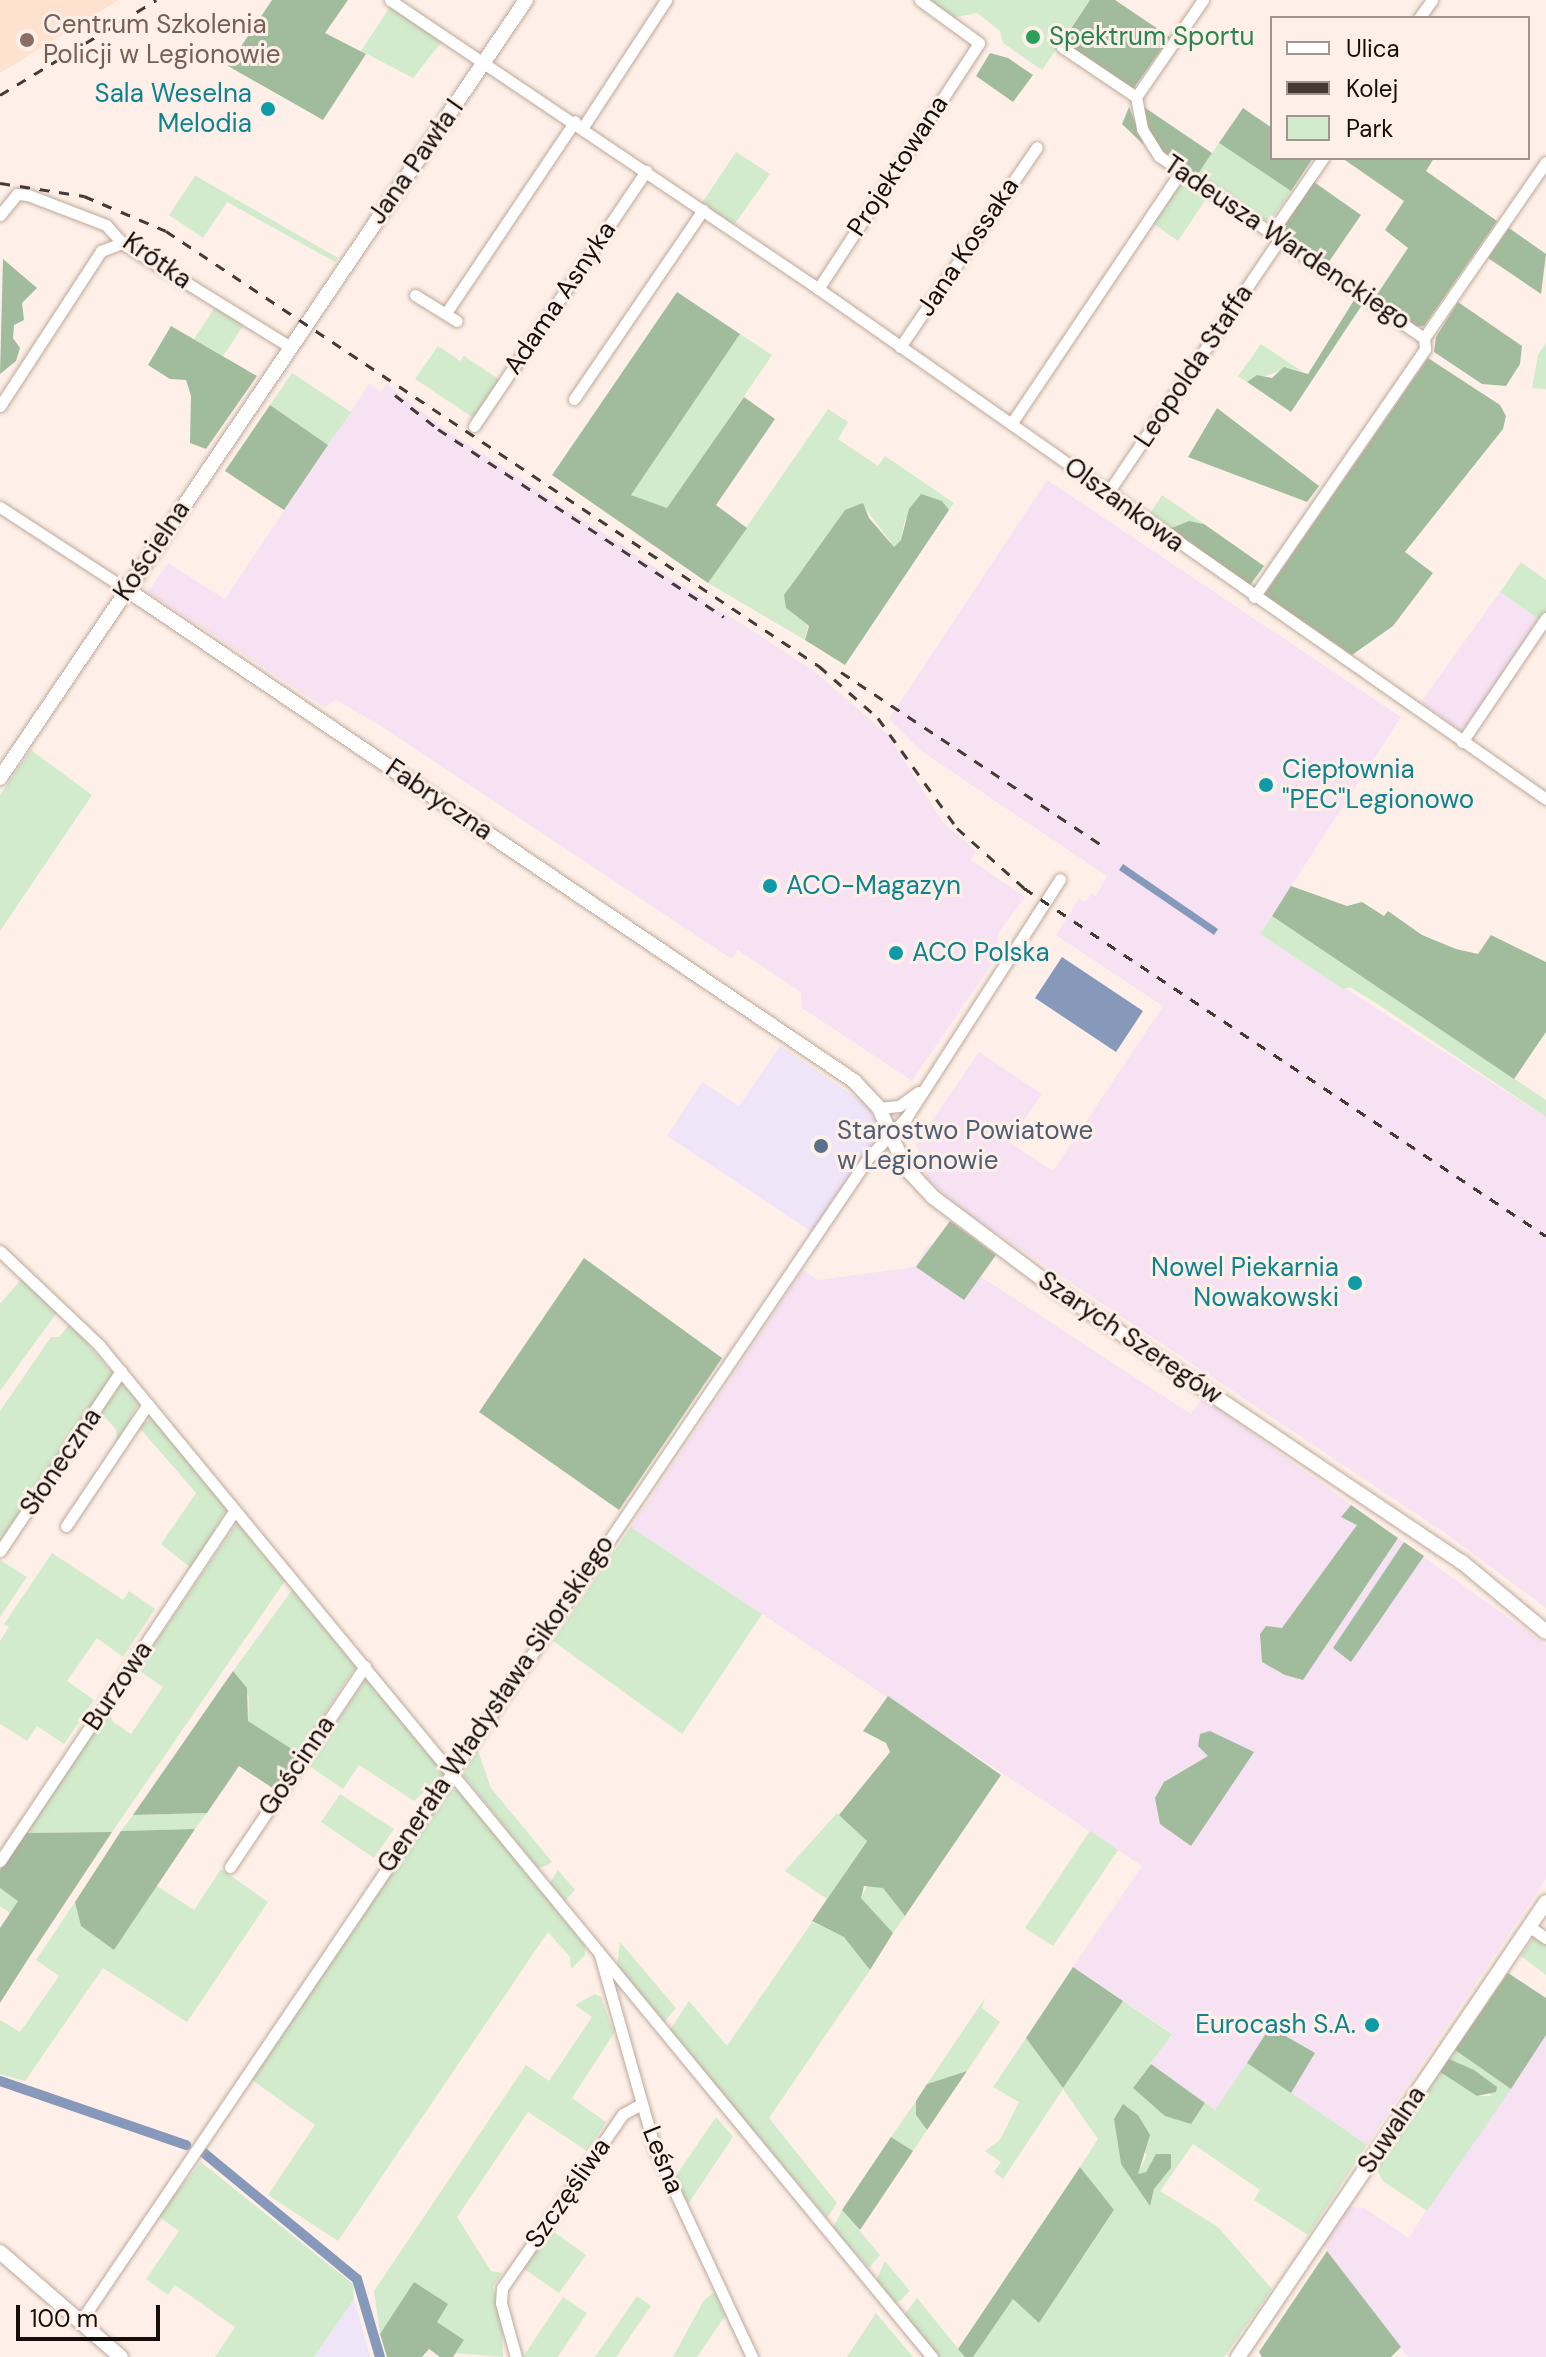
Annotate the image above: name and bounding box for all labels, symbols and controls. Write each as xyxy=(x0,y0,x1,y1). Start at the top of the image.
place label: Centrum Szkolenia Policji w Legionowie xyxy=(43,9,281,70)
legend xyxy=(1270,16,1530,160)
place label: Spektrum Sportu xyxy=(1049,21,1255,53)
marker: Spektrum Sportu xyxy=(1024,28,1042,46)
marker: Centrum Szkolenia Policji w Legionowie xyxy=(18,31,36,49)
text: Ulica xyxy=(1346,33,1400,64)
text: Kolej xyxy=(1346,73,1398,104)
place label: Sala Weselna Melodia xyxy=(95,78,252,140)
street label: Projektowana xyxy=(841,90,955,242)
street label: Jana Pawła I xyxy=(362,94,470,230)
marker: Sala Weselna Melodia xyxy=(259,100,277,118)
text: Park xyxy=(1346,113,1393,144)
street label: Tadeusza Wardenckiego xyxy=(1158,149,1416,337)
street label: Jana Kossaka xyxy=(910,172,1026,322)
street label: Adama Asnyka xyxy=(497,216,623,380)
street label: Krótka xyxy=(117,226,197,296)
street label: Leopolda Staffa xyxy=(1128,279,1260,453)
street label: Olszankowa xyxy=(1058,451,1190,559)
street label: Kościelna xyxy=(107,495,197,607)
street label: Fabryczna xyxy=(380,753,498,847)
place label: Ciepłownia "PEC"Legionowo xyxy=(1282,754,1474,816)
marker: Ciepłownia "PEC"Legionowo xyxy=(1257,776,1275,794)
place label: ACO-Magazyn xyxy=(786,870,961,902)
marker: ACO-Magazyn xyxy=(761,877,779,895)
place label: ACO Polska xyxy=(912,937,1050,969)
marker: ACO Polska xyxy=(887,944,905,962)
place label: Starostwo Powiatowe w Legionowie xyxy=(837,1115,1093,1176)
marker: Starostwo Powiatowe w Legionowie xyxy=(812,1137,830,1155)
place label: Nowel Piekarnia Nowakowski xyxy=(1151,1252,1339,1314)
street label: Szarych Szeregów xyxy=(1032,1265,1228,1411)
marker: Nowel Piekarnia Nowakowski xyxy=(1346,1274,1364,1292)
street label: Słoneczna xyxy=(14,1402,108,1522)
street label: Generała Władysława Sikorskiego xyxy=(371,1529,621,1879)
street label: Burzowa xyxy=(77,1636,159,1736)
street label: Gościnna xyxy=(252,1710,342,1822)
place label: Eurocash S.A. xyxy=(1195,2009,1356,2041)
marker: Eurocash S.A. xyxy=(1363,2016,1381,2034)
street label: Suwalna xyxy=(1352,2081,1432,2179)
street label: Leśna xyxy=(635,2122,691,2198)
street label: Szczęśliwa xyxy=(519,2132,617,2254)
scale bar xyxy=(20,2289,164,2339)
text: 100 m xyxy=(30,2303,98,2334)

